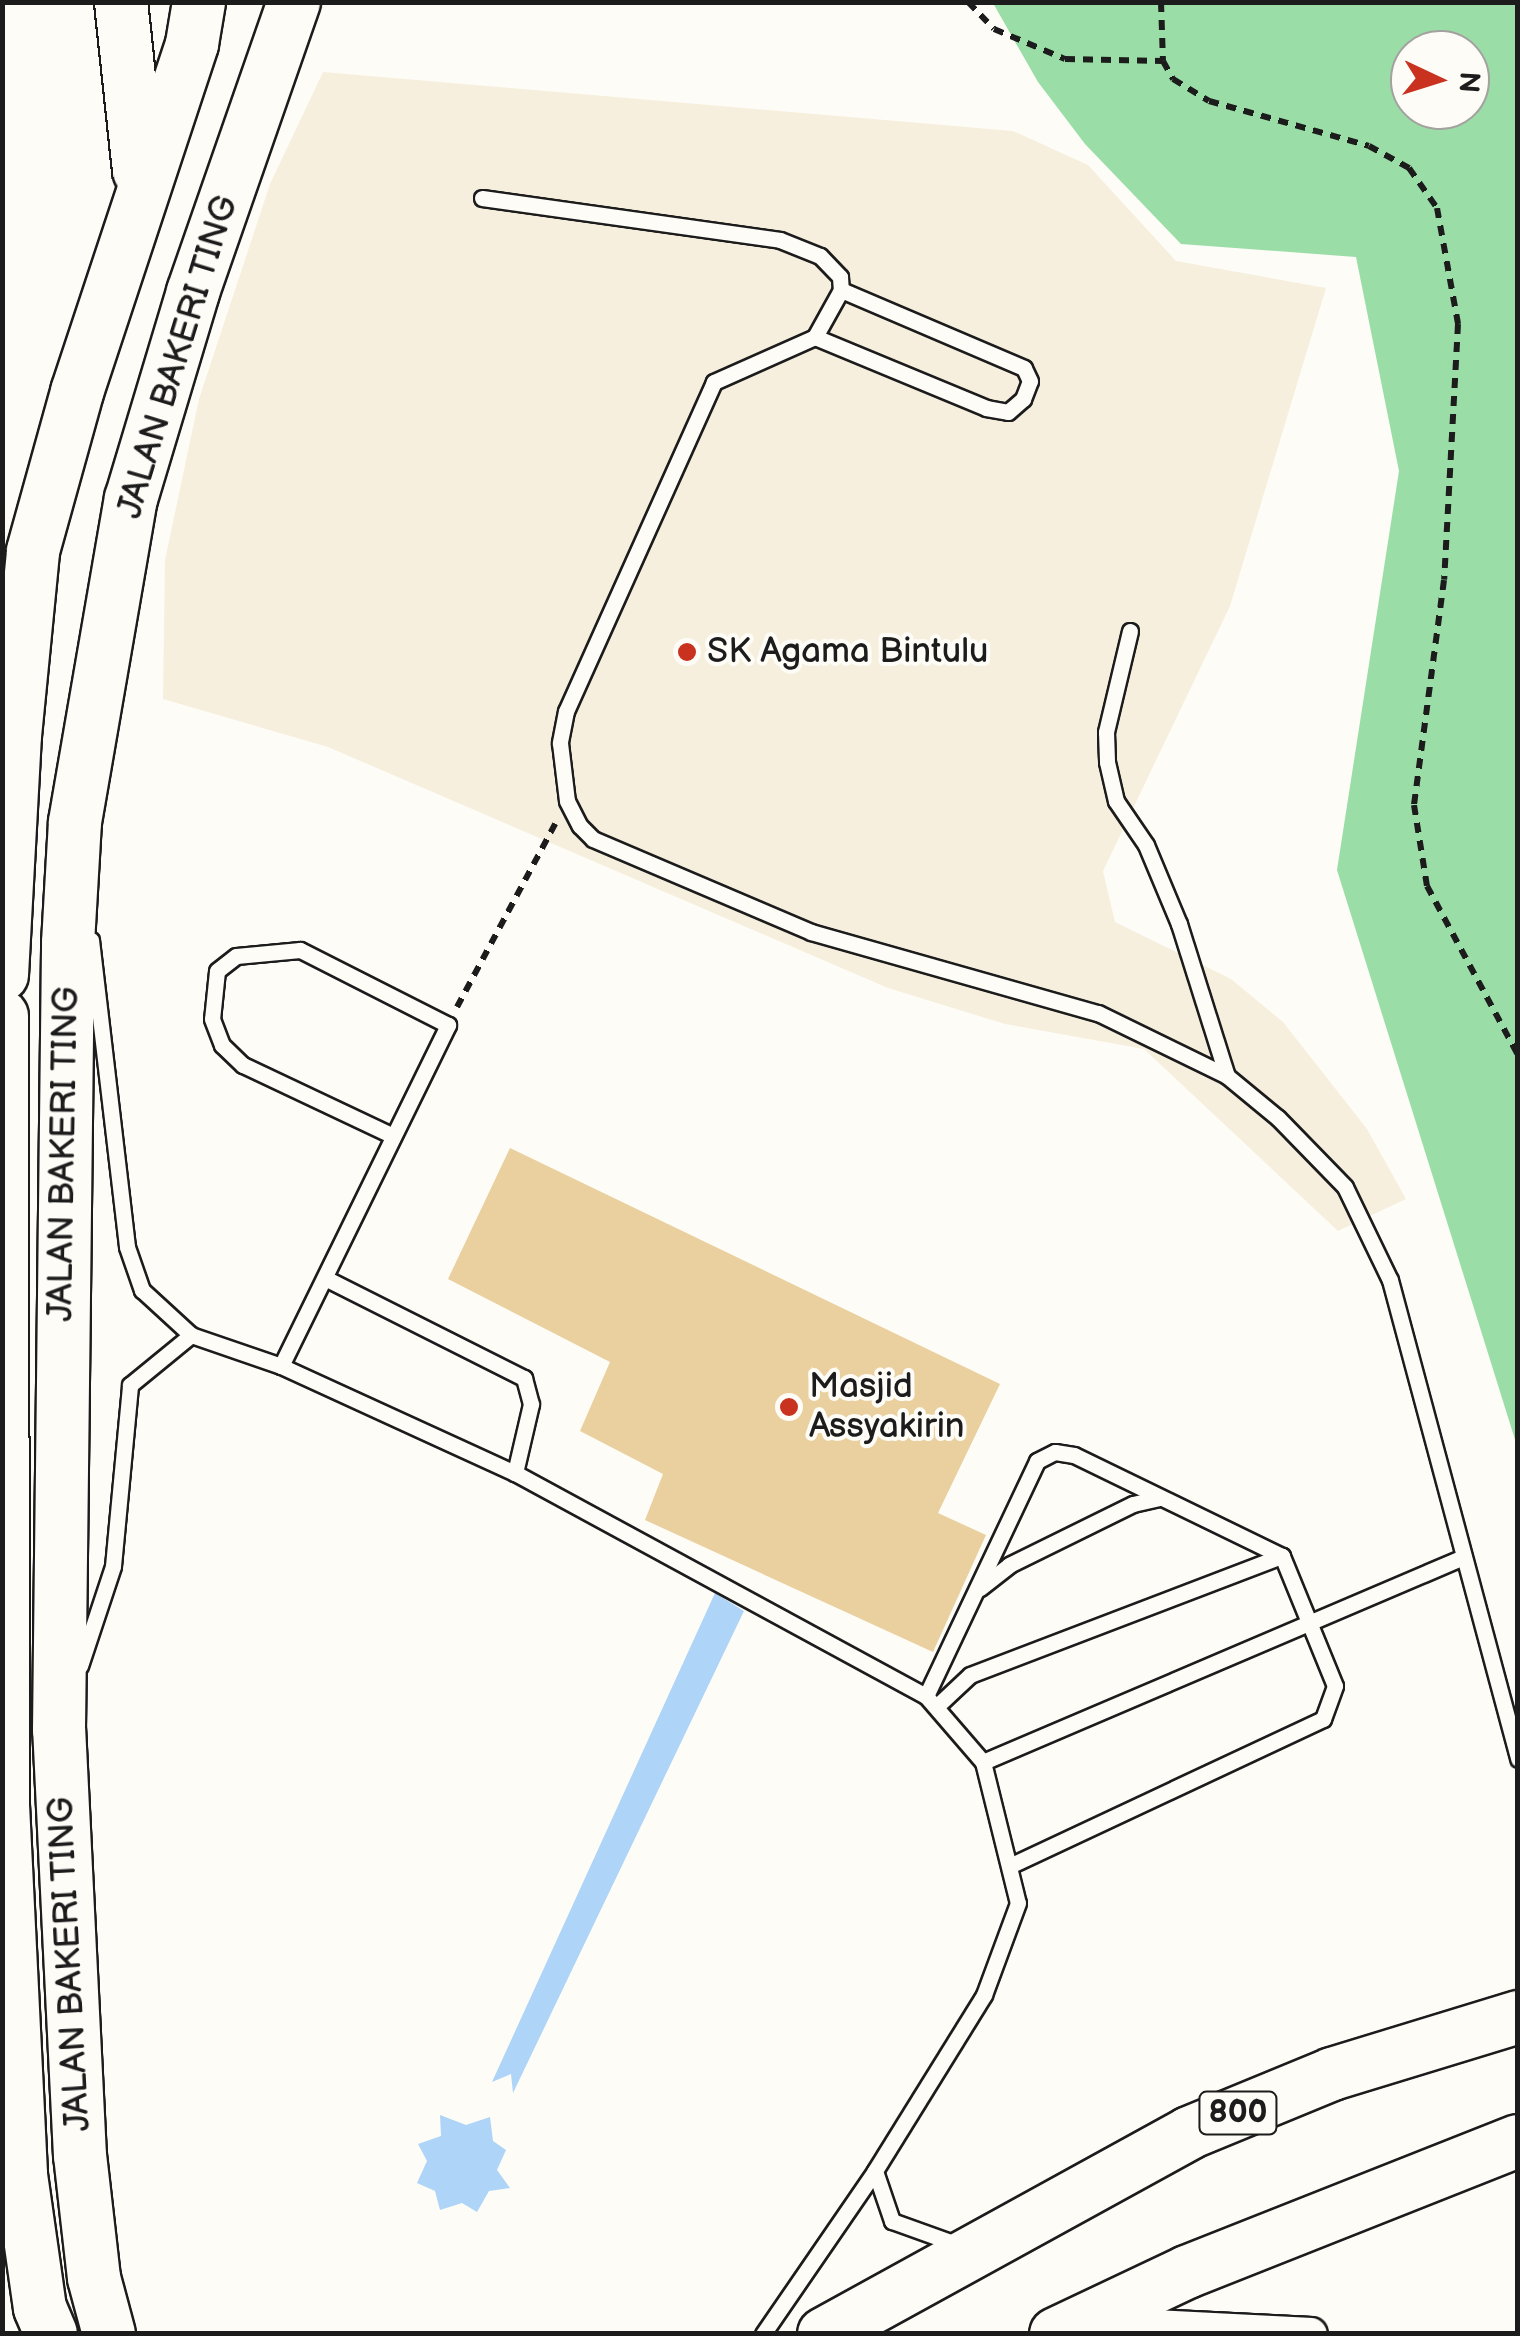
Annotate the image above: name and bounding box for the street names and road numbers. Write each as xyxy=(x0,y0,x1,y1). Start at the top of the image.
street label: JALAN BAKERI TING xyxy=(109,190,247,524)
street label: JALAN BAKERI TING xyxy=(40,986,88,1322)
street label: JALAN BAKERI TING xyxy=(40,1795,100,2133)
road number: 800 xyxy=(1198,2086,1278,2140)

